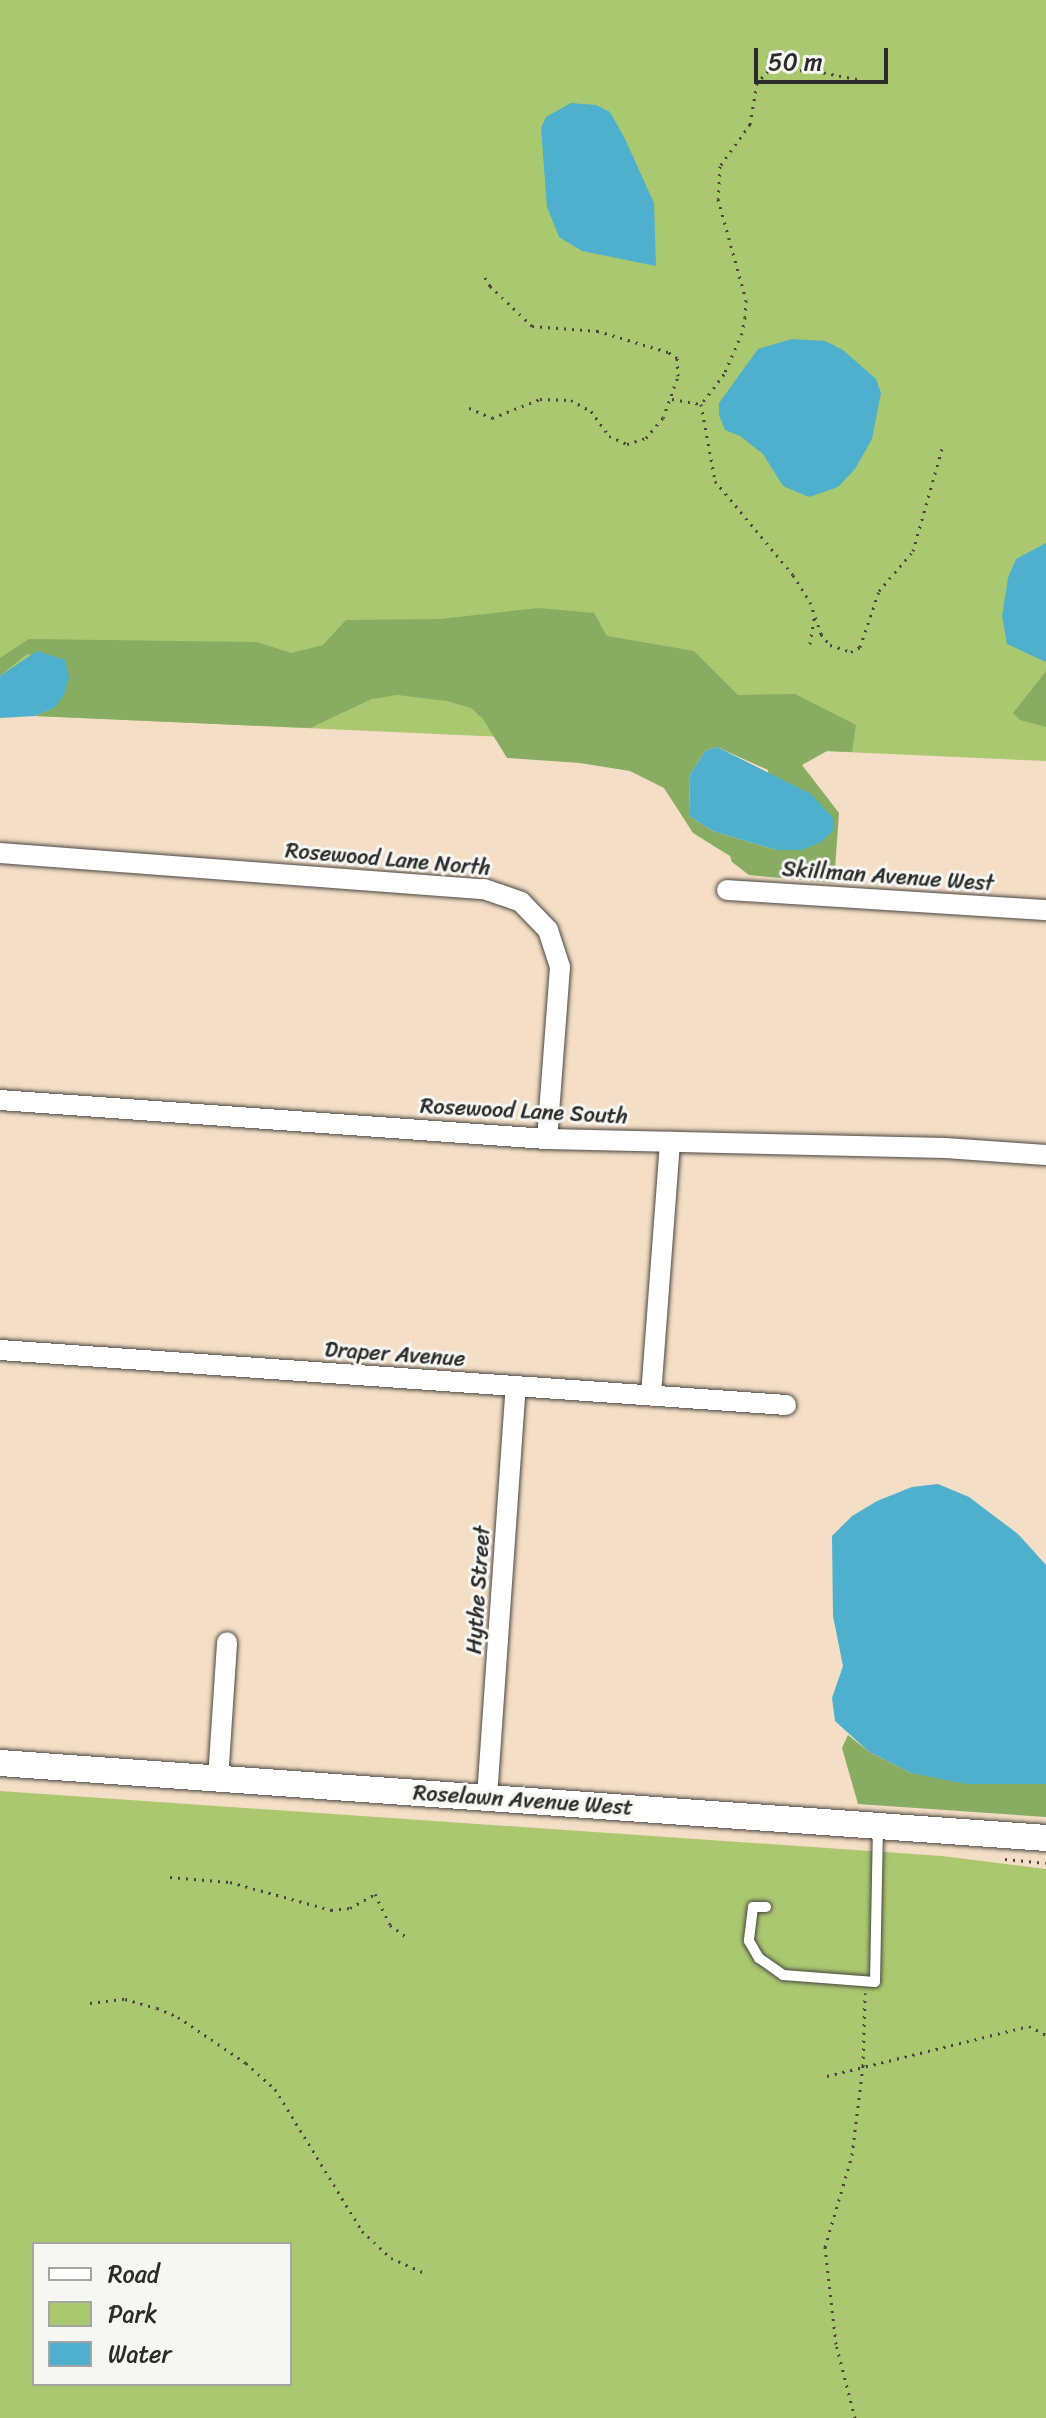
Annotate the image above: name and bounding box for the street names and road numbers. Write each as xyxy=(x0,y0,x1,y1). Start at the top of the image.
street label: Rosewood Lane North xyxy=(284,837,492,881)
street label: Skillman Avenue West xyxy=(781,855,995,897)
street label: Rosewood Lane South xyxy=(419,1092,629,1130)
street label: Draper Avenue xyxy=(324,1336,466,1372)
street label: Hythe Street xyxy=(460,1525,496,1655)
street label: Roselawn Avenue West xyxy=(412,1779,634,1821)

